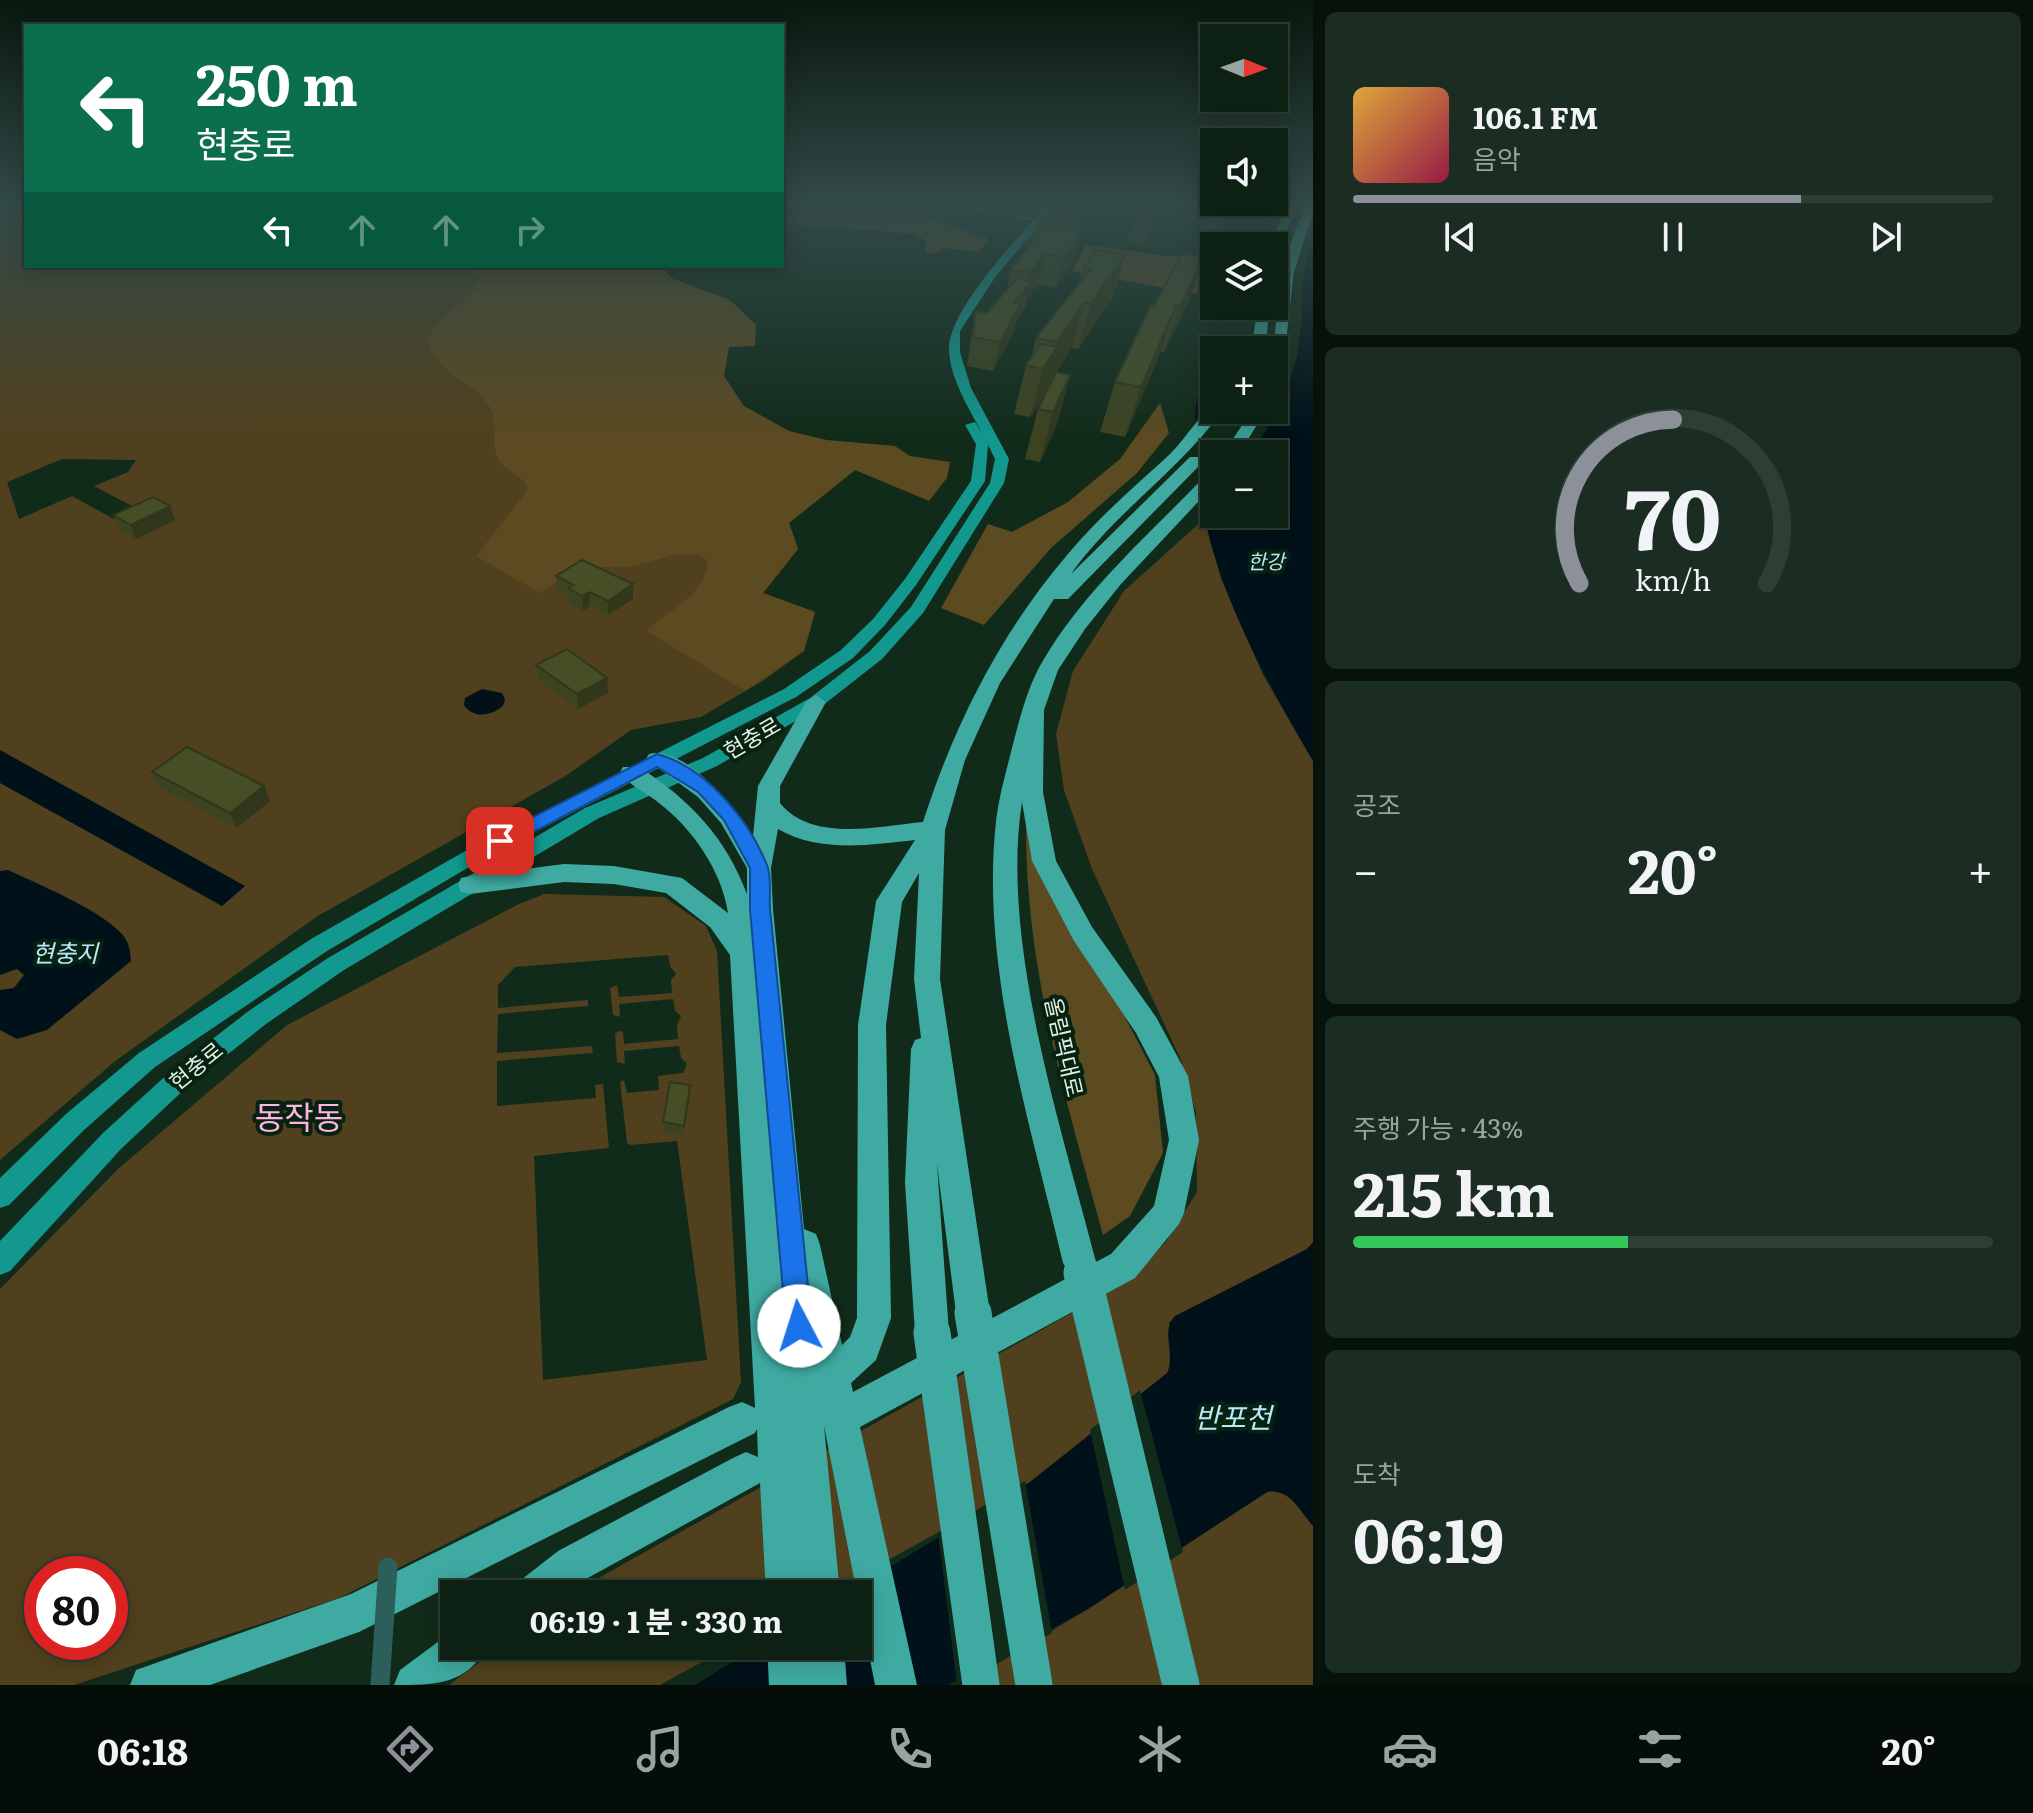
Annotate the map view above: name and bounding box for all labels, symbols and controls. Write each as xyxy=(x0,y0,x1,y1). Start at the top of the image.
north arrow xyxy=(1200,24,1288,112)
map controls xyxy=(1200,24,1288,528)
text: 250 m xyxy=(196,40,358,123)
icon: left xyxy=(64,56,168,160)
text: 106.1 FM xyxy=(1473,94,1598,138)
text: 현충로 xyxy=(196,116,295,169)
button: sound xyxy=(1200,128,1288,216)
text: 음악 xyxy=(1473,138,1521,177)
icon: left xyxy=(256,208,300,252)
icon: ahead xyxy=(340,208,384,252)
icon: ahead xyxy=(424,208,468,252)
icon: right xyxy=(508,208,552,252)
icon: previous xyxy=(1438,215,1482,259)
icon: pause xyxy=(1651,215,1695,259)
icon: next xyxy=(1864,215,1908,259)
button: layers xyxy=(1200,232,1288,320)
button: + xyxy=(1200,336,1288,424)
button: − xyxy=(1200,440,1288,528)
text: 70 xyxy=(1625,451,1721,575)
water label: 한강 xyxy=(1248,545,1287,575)
text: km/h xyxy=(1635,557,1711,600)
street label: 현충로 xyxy=(717,707,786,766)
text: 공조 xyxy=(1353,784,1401,823)
pin xyxy=(466,807,534,875)
icon: arrive xyxy=(478,819,522,863)
text: 20° xyxy=(1628,823,1718,912)
text: − xyxy=(1353,835,1379,901)
text: + xyxy=(1967,835,1993,901)
water label: 현충지 xyxy=(32,934,100,969)
street label: 올림픽대로 xyxy=(1038,994,1093,1100)
street label: 현충로 xyxy=(161,1033,229,1097)
district label: 동작동 xyxy=(255,1091,343,1139)
text: 주행 가능 · 43% xyxy=(1353,1107,1523,1146)
text: 215 km xyxy=(1353,1146,1555,1235)
position arrow xyxy=(757,1284,841,1368)
water label: 반포천 xyxy=(1194,1395,1275,1437)
text: 도착 xyxy=(1353,1453,1401,1492)
text: 06:19 xyxy=(1353,1492,1504,1581)
speed limit sign: 80 xyxy=(24,1556,128,1660)
text: 06:19 · 1 분 · 330 m xyxy=(530,1598,782,1642)
icon: directions xyxy=(382,1721,438,1777)
icon: music xyxy=(632,1721,688,1777)
icon: phone xyxy=(882,1721,938,1777)
icon: climate xyxy=(1132,1721,1188,1777)
icon: car xyxy=(1382,1721,1438,1777)
icon: filters xyxy=(1632,1721,1688,1777)
text: 06:18 xyxy=(97,1723,188,1776)
text: 20° xyxy=(1882,1723,1936,1776)

